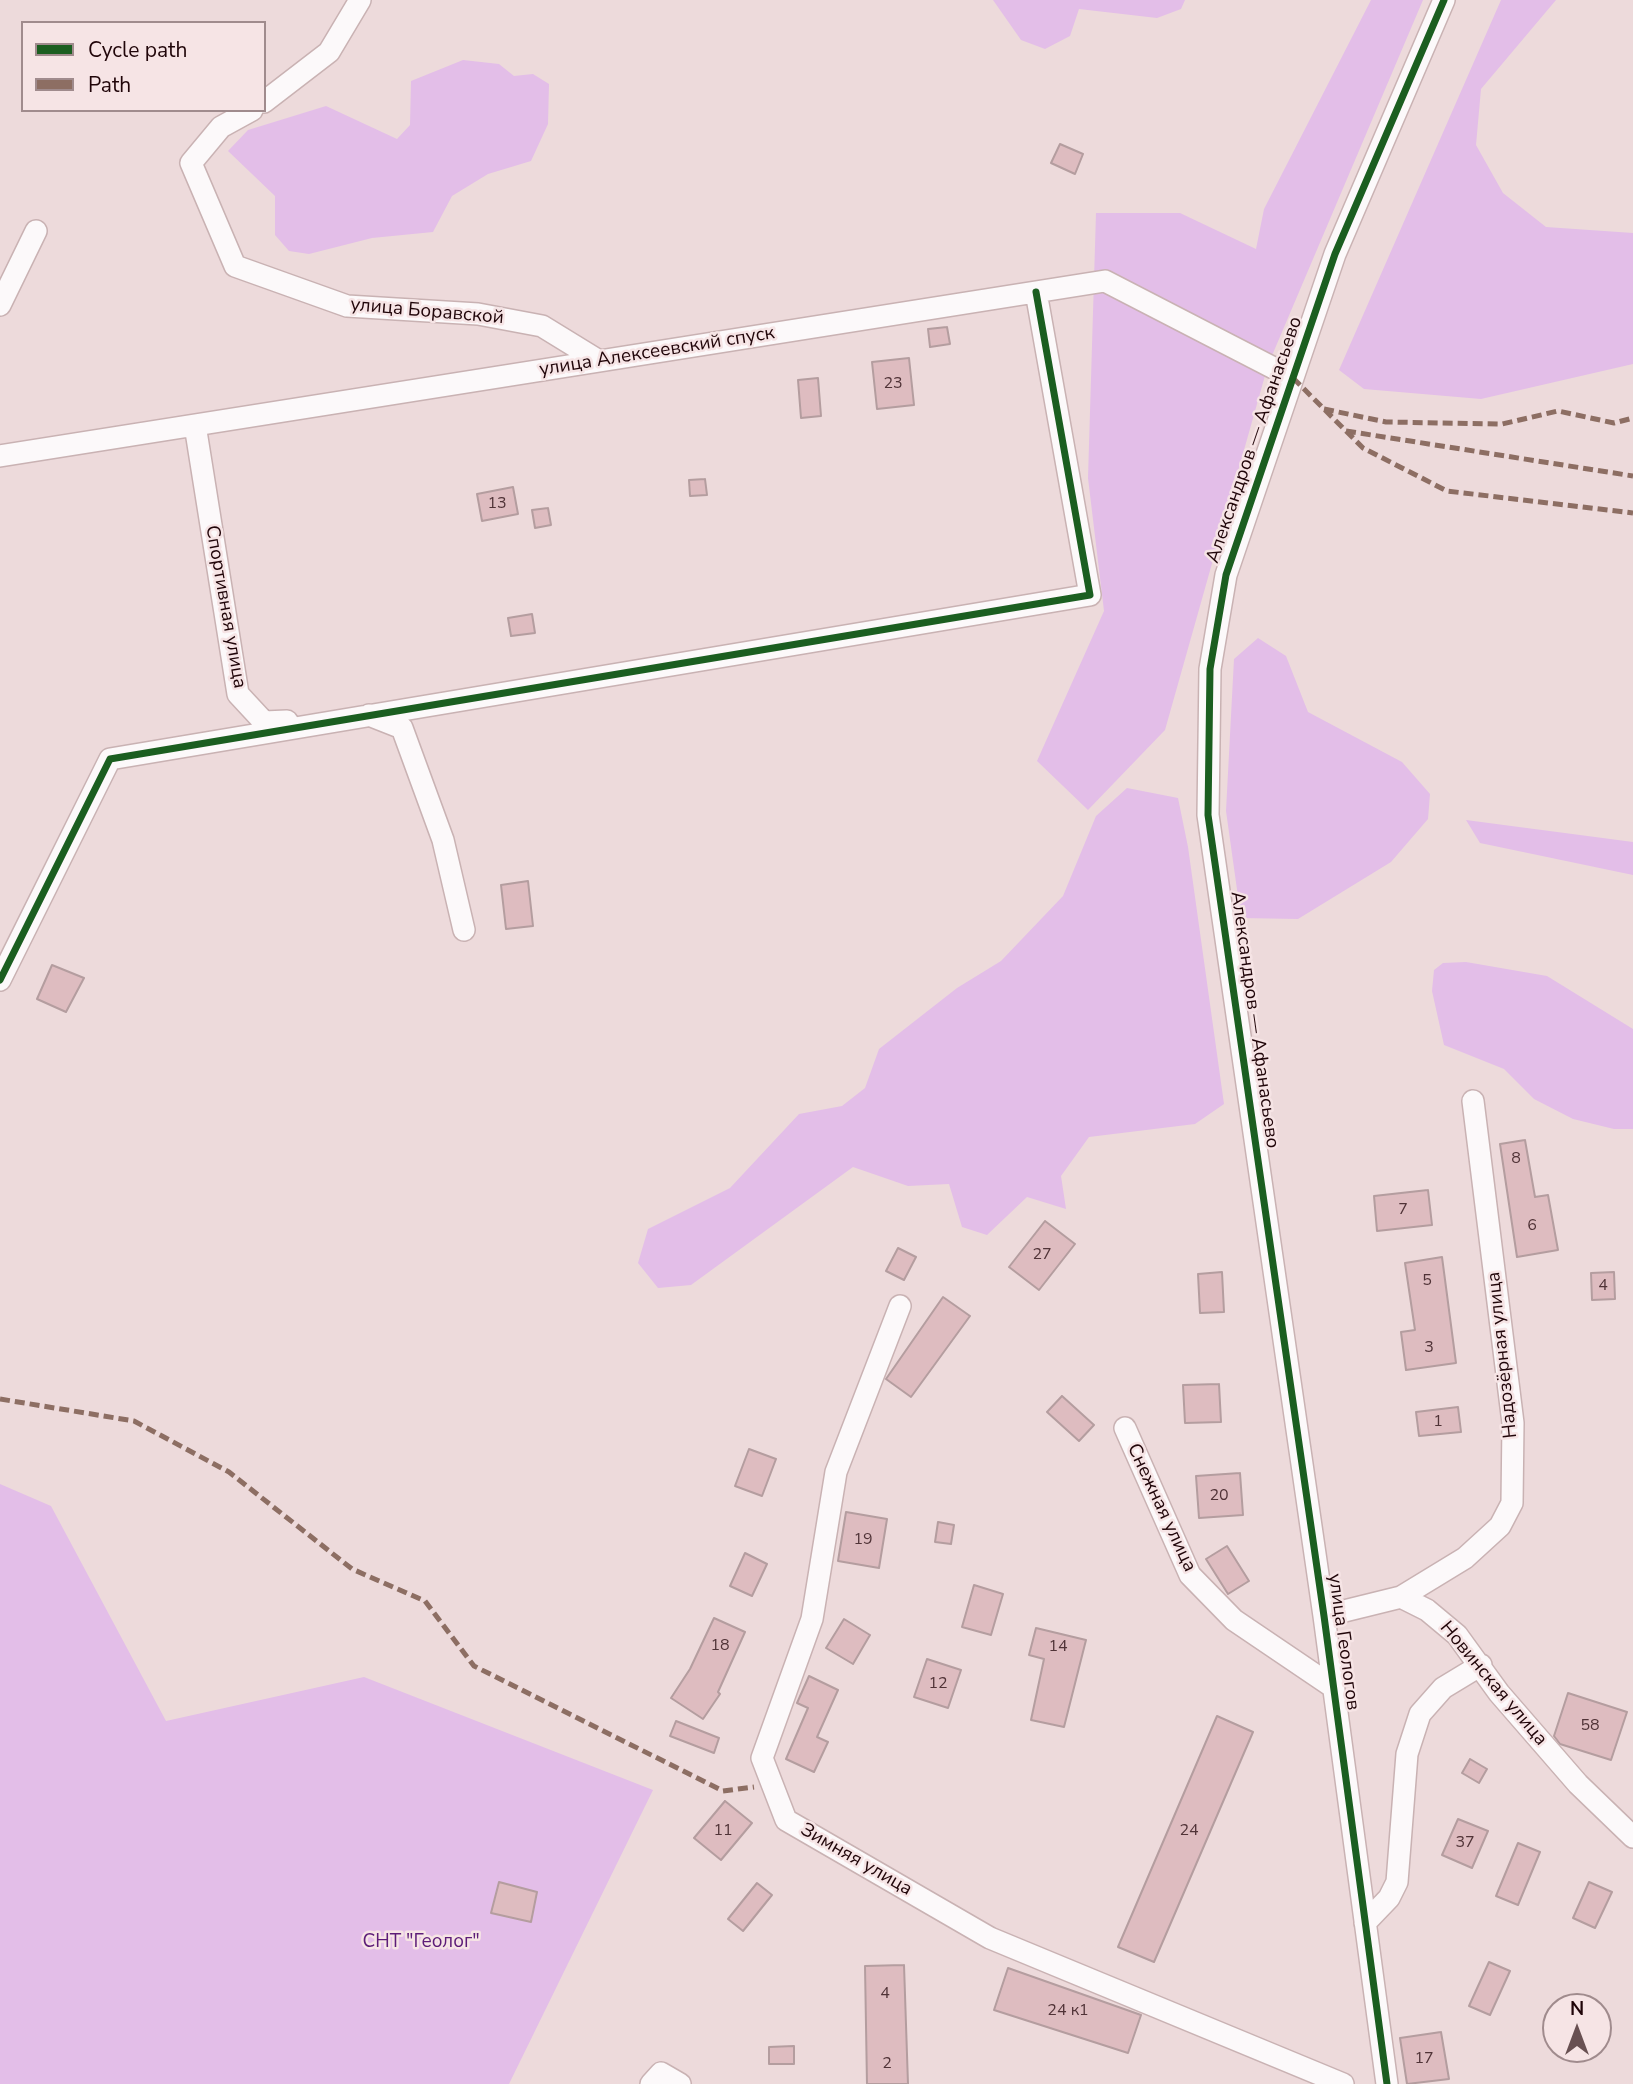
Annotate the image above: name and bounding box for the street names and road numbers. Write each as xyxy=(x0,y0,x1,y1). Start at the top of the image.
street label: улица Боравской xyxy=(349,294,505,330)
street label: Александров — Афанасьево xyxy=(1202,314,1308,566)
street label: улица Алексеевский спуск xyxy=(538,322,776,382)
street label: Спортивная улица xyxy=(199,524,251,690)
street label: Александров — Афанасьево xyxy=(1225,890,1283,1150)
street label: Надозёрная улица xyxy=(1483,1271,1523,1439)
street label: Снежная улица xyxy=(1121,1440,1201,1576)
street label: улица Геологов xyxy=(1322,1572,1364,1712)
street label: Новинская улица xyxy=(1434,1617,1552,1751)
street label: Зимняя улица xyxy=(796,1819,916,1901)

